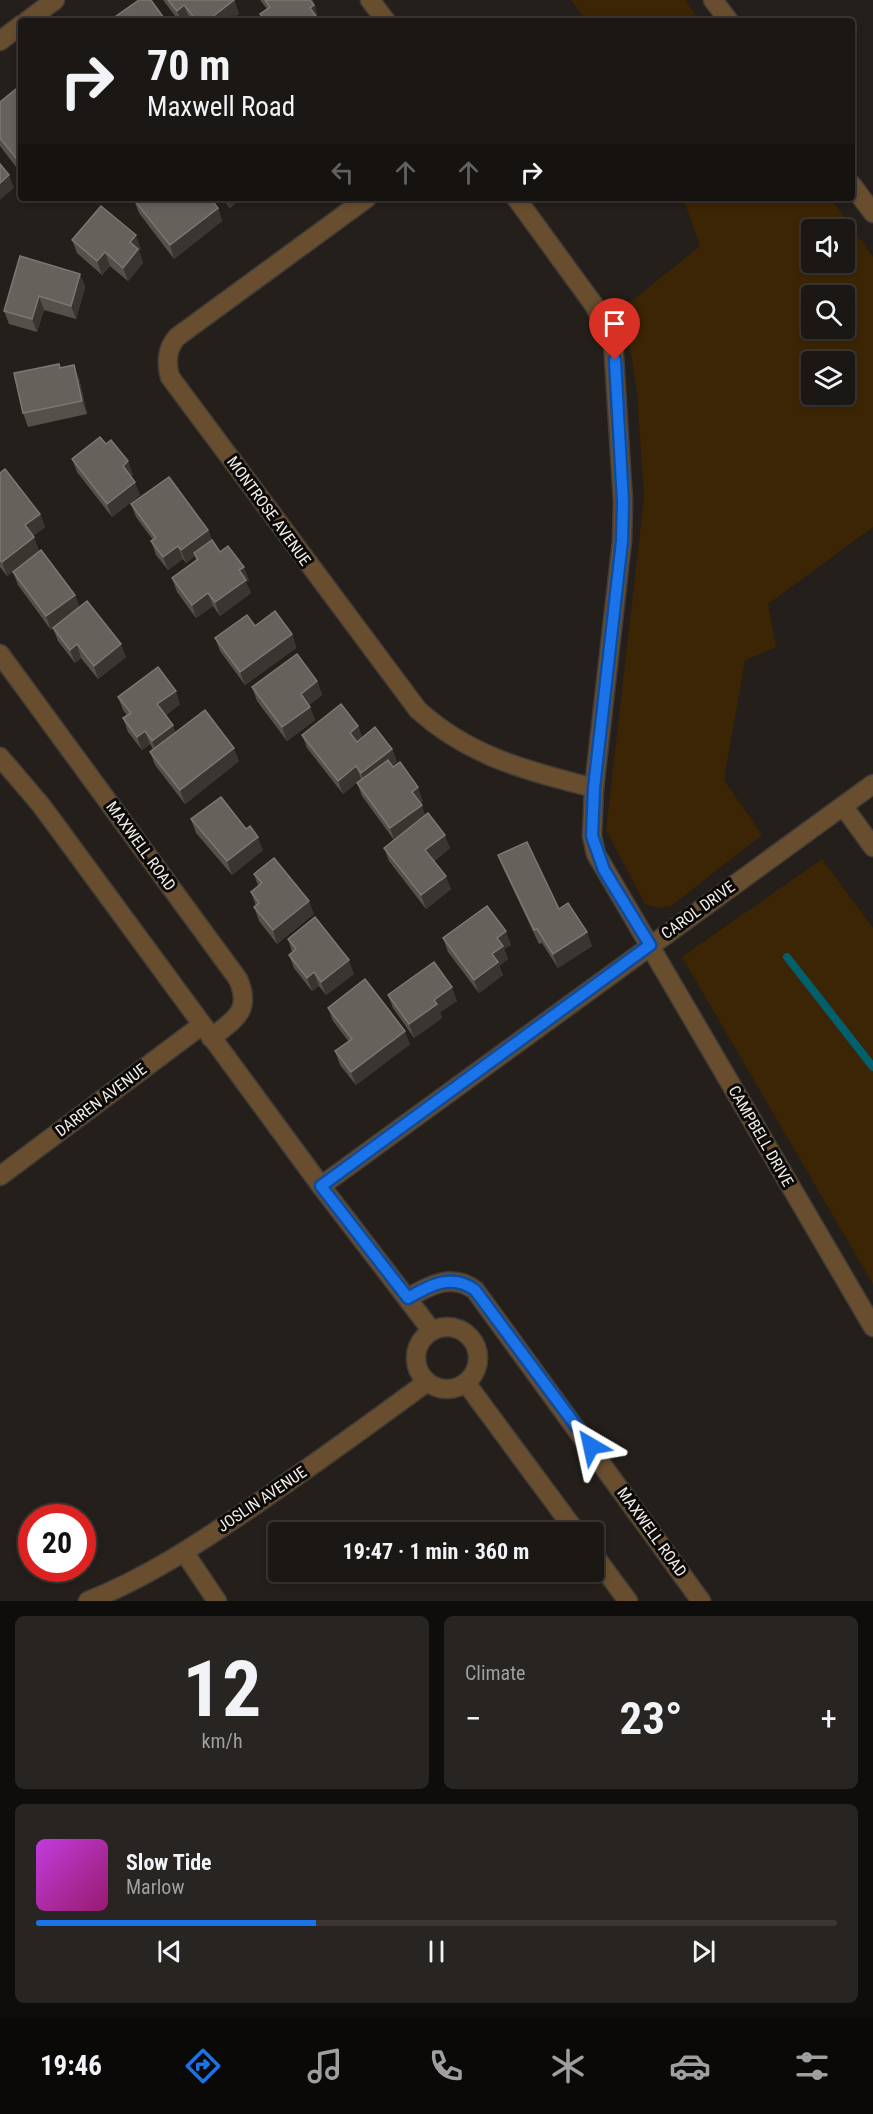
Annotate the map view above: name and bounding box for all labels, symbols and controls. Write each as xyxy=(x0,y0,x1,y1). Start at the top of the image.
text: 70 m xyxy=(147,41,230,90)
icon: right xyxy=(48,42,126,120)
text: Maxwell Road xyxy=(147,91,295,123)
icon: left xyxy=(326,156,359,189)
icon: ahead xyxy=(389,156,422,189)
icon: ahead xyxy=(452,156,485,189)
icon: right xyxy=(515,156,548,189)
map controls xyxy=(801,219,855,405)
button: sound xyxy=(801,219,855,273)
button: search xyxy=(801,285,855,339)
pin xyxy=(589,298,640,360)
icon: arrive xyxy=(598,307,631,340)
button: layers xyxy=(801,351,855,405)
street label: MONTROSE AVENUE xyxy=(223,453,315,569)
street label: MAXWELL ROAD xyxy=(102,798,180,894)
street label: CAROL DRIVE xyxy=(658,877,739,943)
street label: DARREN AVENUE xyxy=(52,1060,150,1140)
street label: CAMPBELL DRIVE xyxy=(724,1082,798,1190)
position arrow xyxy=(559,1414,623,1478)
street label: JOSLIN AVENUE xyxy=(214,1462,310,1536)
street label: MAXWELL ROAD xyxy=(613,1484,691,1580)
speed limit sign: 20 xyxy=(18,1504,96,1582)
text: 19:47 · 1 min · 360 m xyxy=(343,1539,529,1564)
text: 12 xyxy=(183,1644,261,1735)
text: Climate xyxy=(465,1661,525,1685)
text: 23° xyxy=(620,1692,683,1745)
text: − xyxy=(465,1699,482,1738)
text: + xyxy=(821,1699,837,1738)
text: km/h xyxy=(201,1729,243,1753)
text: Slow Tide xyxy=(126,1850,212,1875)
text: Marlow xyxy=(126,1875,184,1899)
icon: previous xyxy=(153,1935,186,1968)
icon: pause xyxy=(420,1935,453,1968)
icon: next xyxy=(687,1935,720,1968)
icon: directions xyxy=(182,2045,224,2087)
icon: music xyxy=(304,2045,346,2087)
icon: phone xyxy=(425,2045,467,2087)
icon: climate xyxy=(547,2045,589,2087)
icon: car xyxy=(669,2045,711,2087)
icon: filters xyxy=(791,2045,833,2087)
text: 19:46 xyxy=(40,2050,102,2082)

